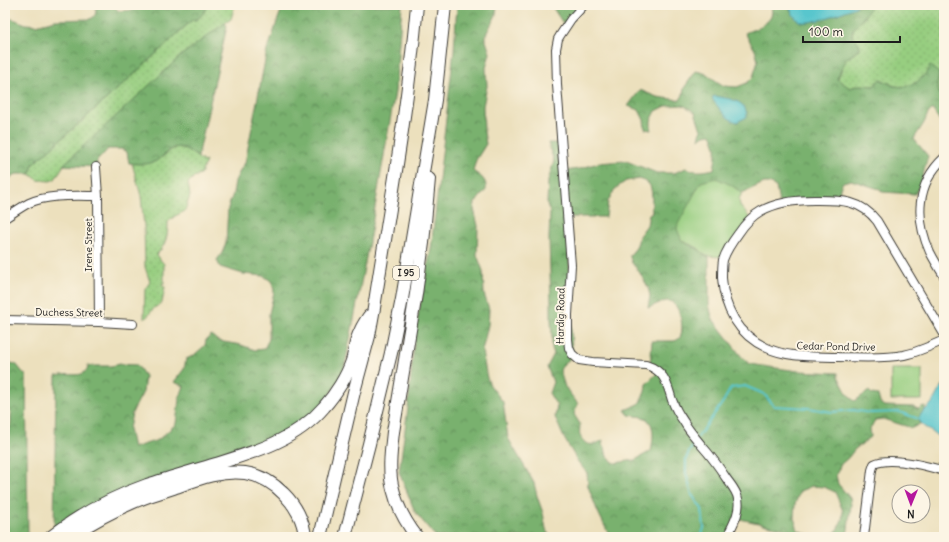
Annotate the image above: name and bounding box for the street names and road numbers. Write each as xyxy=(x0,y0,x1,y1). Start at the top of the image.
street label: Irene Street xyxy=(82,218,95,272)
road number: I 95 xyxy=(393,266,419,280)
street label: Hardig Road xyxy=(554,288,567,344)
street label: Duchess Street xyxy=(35,305,103,320)
street label: Cedar Pond Drive xyxy=(796,339,876,354)

